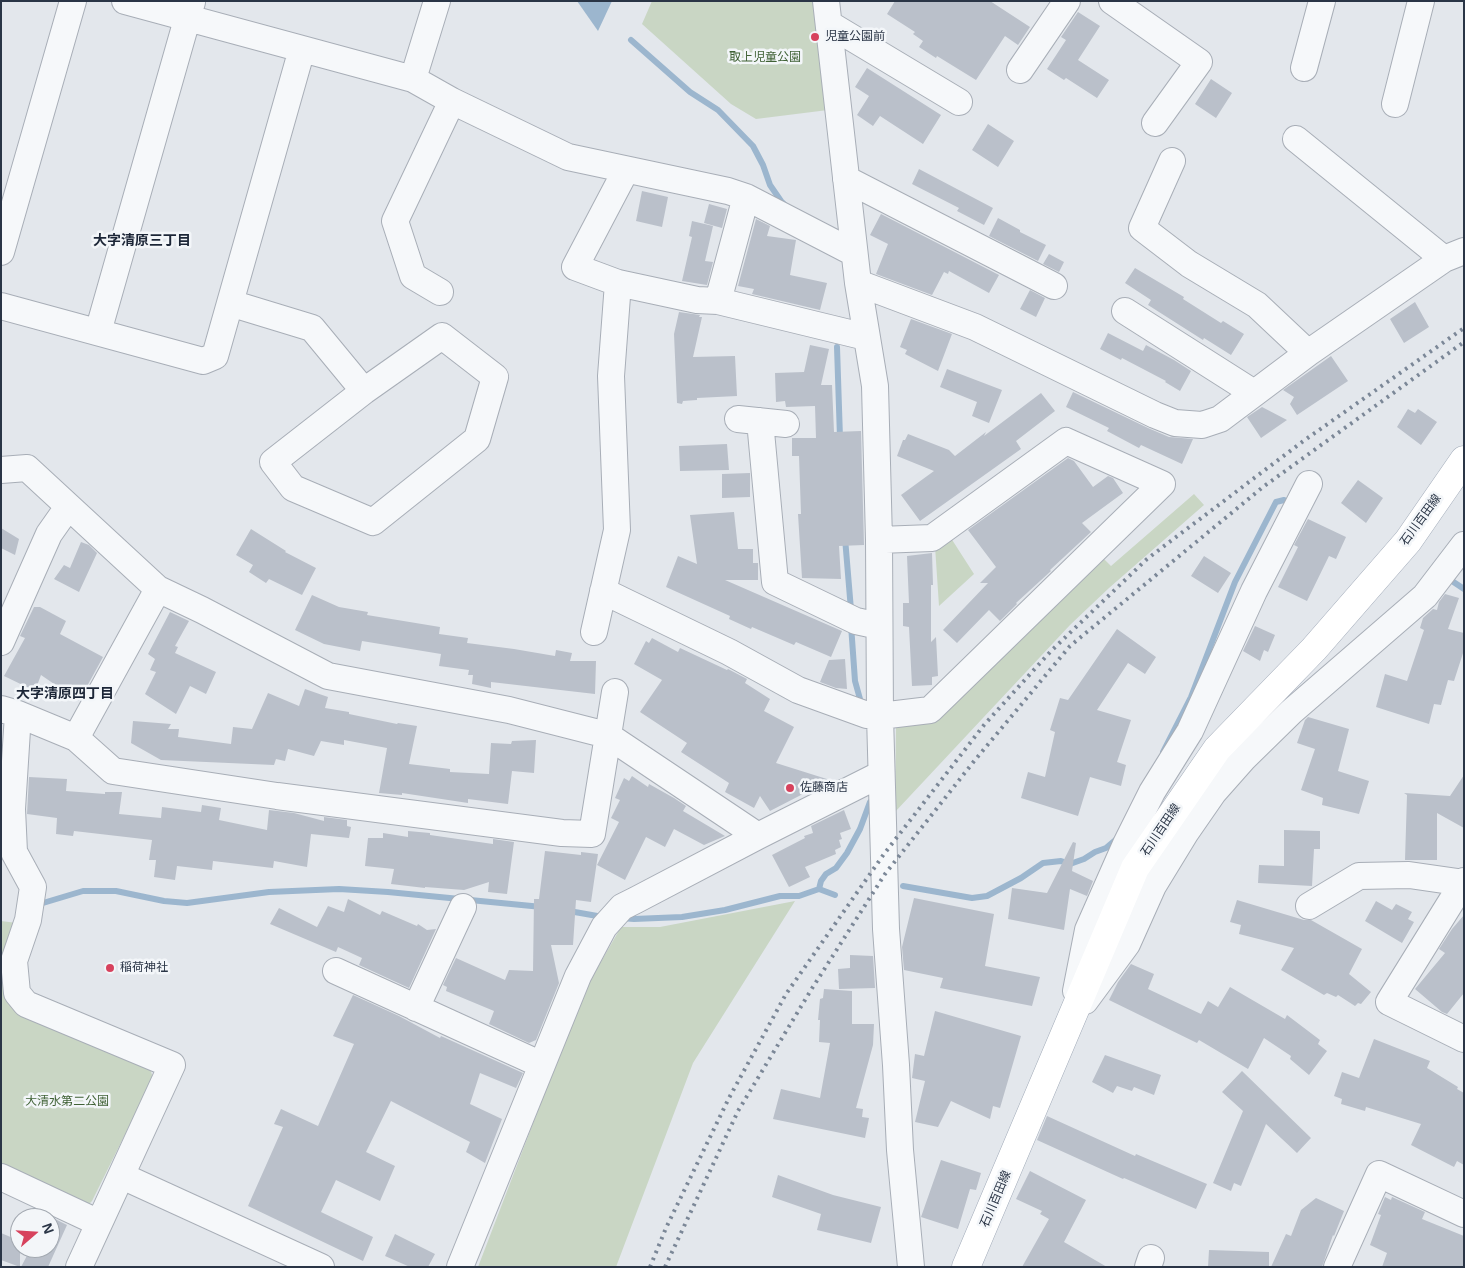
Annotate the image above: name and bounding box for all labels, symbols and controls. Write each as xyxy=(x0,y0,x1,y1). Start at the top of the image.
place label: 児童公園前 xyxy=(825,30,885,44)
marker: 児童公園前 xyxy=(809,31,821,43)
park label: 取上児童公園 xyxy=(729,51,801,65)
district label: 大字清原三丁目 xyxy=(93,233,191,249)
street label: 石川百田線 xyxy=(1398,491,1444,549)
district label: 大字清原四丁目 xyxy=(16,686,114,702)
place label: 佐藤商店 xyxy=(800,781,848,795)
marker: 佐藤商店 xyxy=(784,782,796,794)
street label: 石川百田線 xyxy=(1138,801,1184,859)
place label: 稲荷神社 xyxy=(120,961,168,975)
marker: 稲荷神社 xyxy=(104,962,116,974)
park label: 大清水第二公園 xyxy=(25,1095,109,1109)
street label: 石川百田線 xyxy=(978,1169,1014,1229)
north arrow xyxy=(10,1208,60,1258)
text: N xyxy=(39,1221,57,1236)

